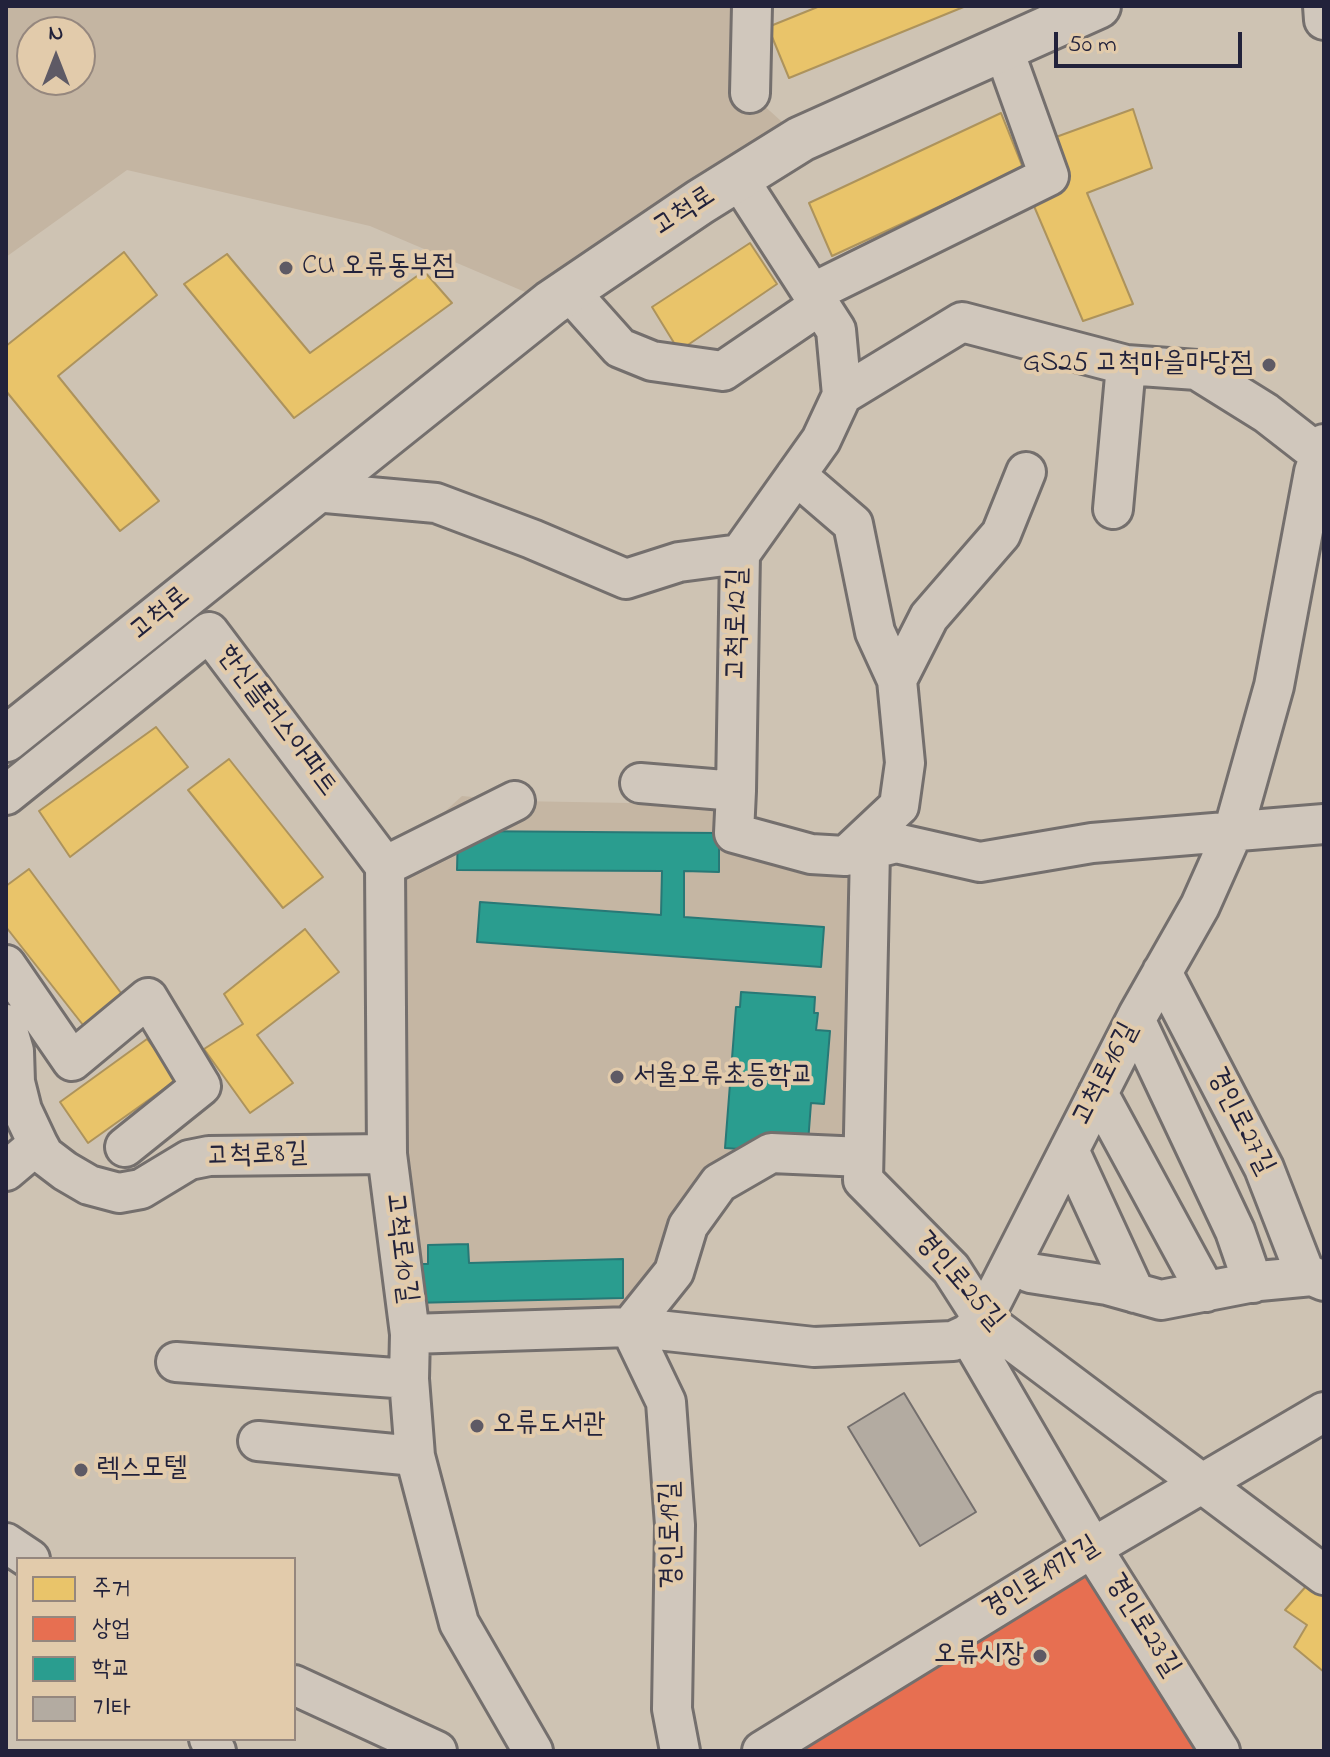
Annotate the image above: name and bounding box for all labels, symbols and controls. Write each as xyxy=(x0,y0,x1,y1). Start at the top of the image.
north arrow xyxy=(16,16,96,96)
scale bar xyxy=(1058,16,1246,66)
text: N xyxy=(49,18,63,50)
text: 50 m xyxy=(1068,28,1117,63)
street label: 고척로 xyxy=(648,181,722,245)
place label: CU 오류동부점 xyxy=(302,251,455,285)
marker: CU 오류동부점 xyxy=(277,259,295,277)
place label: GS25 고척마을마당점 xyxy=(1023,348,1253,382)
marker: GS25 고척마을마당점 xyxy=(1260,356,1278,374)
street label: 고척로12길 xyxy=(721,567,757,681)
street label: 고척로 xyxy=(124,581,198,649)
street label: 한신플러스아파트 xyxy=(208,640,344,804)
street label: 고척로16길 xyxy=(1067,1018,1147,1132)
place label: 서울오류초등학교 xyxy=(633,1060,813,1094)
street label: 경인로27길 xyxy=(1198,1063,1280,1181)
marker: 서울오류초등학교 xyxy=(608,1068,626,1086)
street label: 고척로8길 xyxy=(206,1138,308,1176)
street label: 고척로10길 xyxy=(376,1191,422,1305)
street label: 경인로25길 xyxy=(906,1226,1010,1338)
place label: 오류도서관 xyxy=(493,1409,606,1443)
marker: 오류도서관 xyxy=(468,1417,486,1435)
place label: 렉스모텔 xyxy=(97,1453,187,1487)
marker: 렉스모텔 xyxy=(72,1461,90,1479)
street label: 경인로19길 xyxy=(655,1481,691,1589)
street label: 경인로19가길 xyxy=(978,1530,1106,1628)
legend xyxy=(16,1557,296,1741)
street label: 경인로23길 xyxy=(1096,1568,1186,1684)
text: 주거 xyxy=(92,1572,131,1607)
text: 상업 xyxy=(92,1612,131,1647)
place label: 오류시장 xyxy=(934,1639,1024,1673)
marker: 오류시장 xyxy=(1031,1647,1049,1665)
text: 학교 xyxy=(92,1652,131,1687)
text: 기타 xyxy=(92,1692,131,1727)

